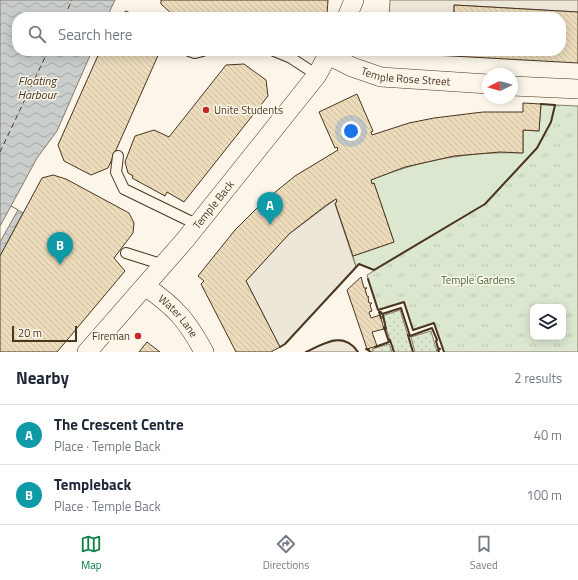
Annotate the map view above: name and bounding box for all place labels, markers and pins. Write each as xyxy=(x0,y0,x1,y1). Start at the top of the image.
place label: Unite Students xyxy=(214,102,283,118)
marker: Unite Students xyxy=(201,105,211,115)
pin: A xyxy=(257,192,283,225)
pin: B xyxy=(47,232,73,265)
place label: Fireman xyxy=(92,328,130,344)
marker: Fireman xyxy=(133,331,143,341)

